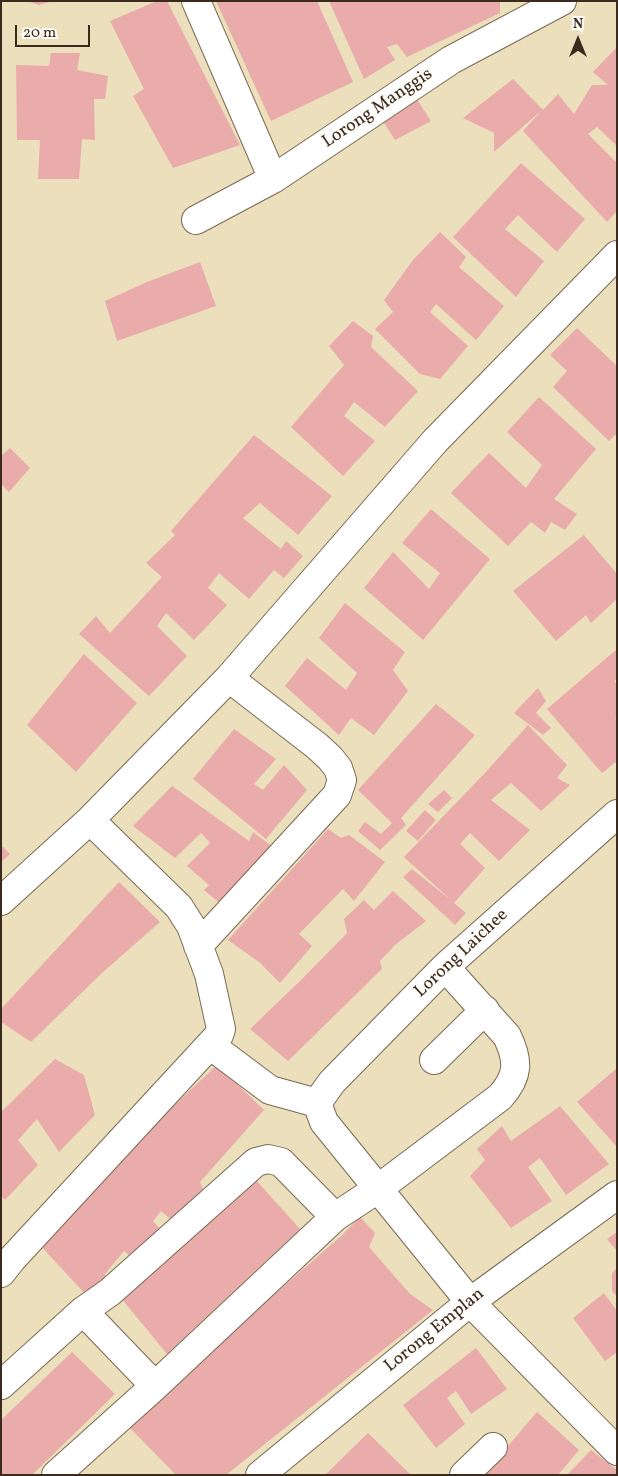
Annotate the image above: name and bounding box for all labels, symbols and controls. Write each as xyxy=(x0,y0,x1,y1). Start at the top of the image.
scale bar xyxy=(18,15,92,47)
north arrow xyxy=(553,15,603,65)
text: N xyxy=(573,15,583,34)
text: 20 m xyxy=(23,23,56,44)
street label: Lorong Manggis xyxy=(319,64,437,154)
street label: Lorong Laichee xyxy=(411,905,513,1003)
street label: Lorong Emplan xyxy=(381,1284,489,1378)

